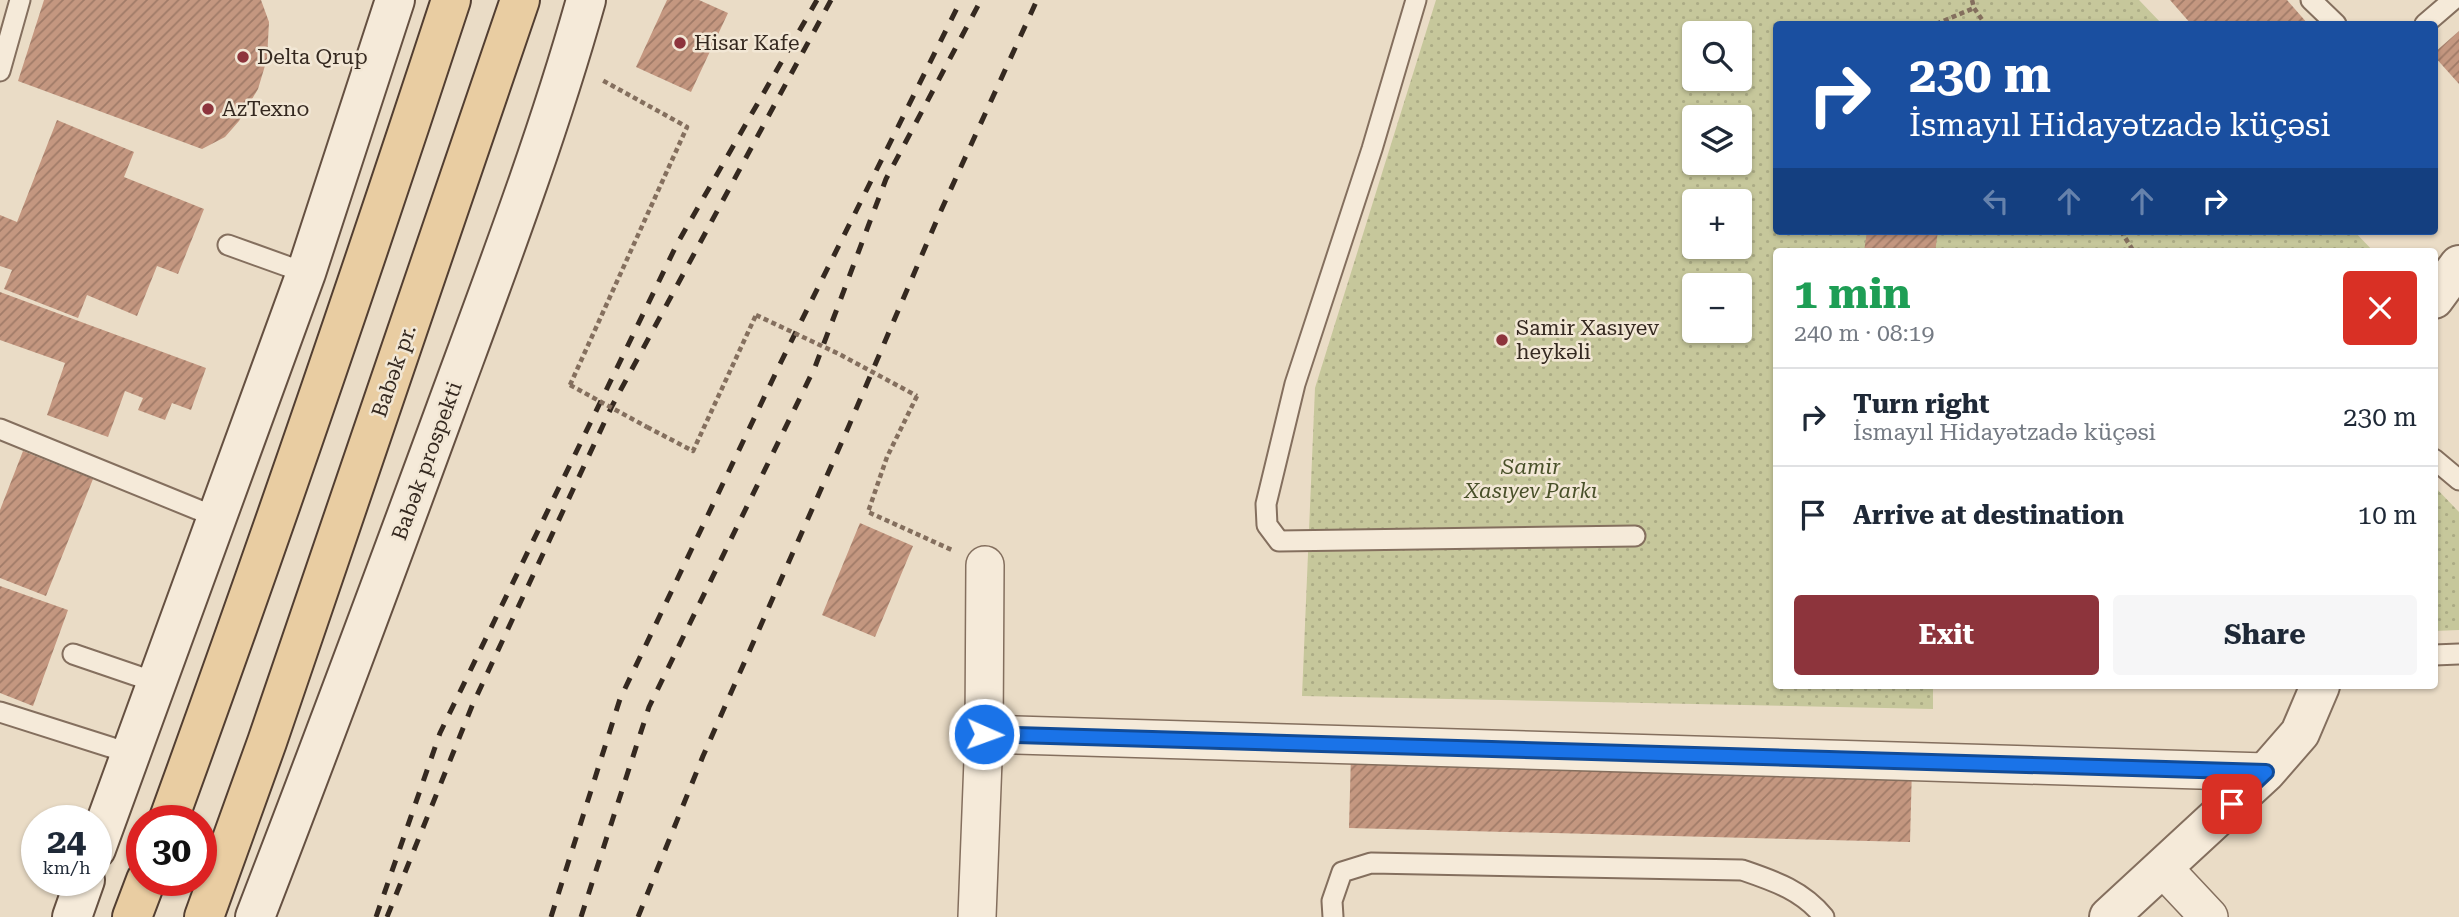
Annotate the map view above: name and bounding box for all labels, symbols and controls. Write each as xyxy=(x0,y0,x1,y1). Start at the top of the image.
map controls xyxy=(1682,21,1752,343)
button: search xyxy=(1682,21,1752,91)
place label: Hisar Kafe xyxy=(694,31,799,55)
marker: Hisar Kafe xyxy=(672,35,688,51)
place label: Delta Qrup xyxy=(257,45,368,69)
text: 230 m xyxy=(1909,47,2051,104)
marker: Delta Qrup xyxy=(235,49,251,65)
icon: right xyxy=(1794,49,1885,140)
place label: AzTexno xyxy=(222,97,309,121)
marker: AzTexno xyxy=(200,101,216,117)
button: layers xyxy=(1682,105,1752,175)
text: İsmayıl Hidayətzadə küçəsi xyxy=(1909,106,2330,144)
icon: left xyxy=(1977,182,2015,220)
icon: ahead xyxy=(2050,182,2088,220)
icon: ahead xyxy=(2123,182,2161,220)
icon: right xyxy=(2196,182,2234,220)
button: + xyxy=(1682,189,1752,259)
text: 1 min xyxy=(1794,269,1911,318)
button: close xyxy=(2343,271,2417,345)
button: − xyxy=(1682,273,1752,343)
place label: Samir Xasıyev heykəli xyxy=(1516,316,1660,364)
text: 240 m · 08:19 xyxy=(1794,320,1934,347)
street label: Babək pr. xyxy=(367,322,421,420)
marker: Samir Xasıyev heykəli xyxy=(1494,332,1510,348)
street label: Babək prospekti xyxy=(387,378,467,544)
text: Turn right xyxy=(1853,389,1989,419)
icon: right xyxy=(1794,398,1832,436)
text: 230 m xyxy=(2343,402,2417,432)
text: İsmayıl Hidayətzadə küçəsi xyxy=(1853,419,2156,446)
park label: Samir Xasıyev Parkı xyxy=(1464,455,1597,503)
icon: arrive xyxy=(1794,496,1832,534)
text: Arrive at destination xyxy=(1853,500,2124,530)
text: 10 m xyxy=(2358,500,2417,530)
button: Exit xyxy=(1794,595,2099,675)
button: Share xyxy=(2113,595,2417,675)
position arrow xyxy=(947,697,1021,771)
pin xyxy=(2202,774,2262,834)
icon: arrive xyxy=(2213,785,2251,823)
speed limit sign: 30 xyxy=(126,805,217,896)
text: 24 xyxy=(47,821,86,862)
text: km/h xyxy=(42,857,91,878)

